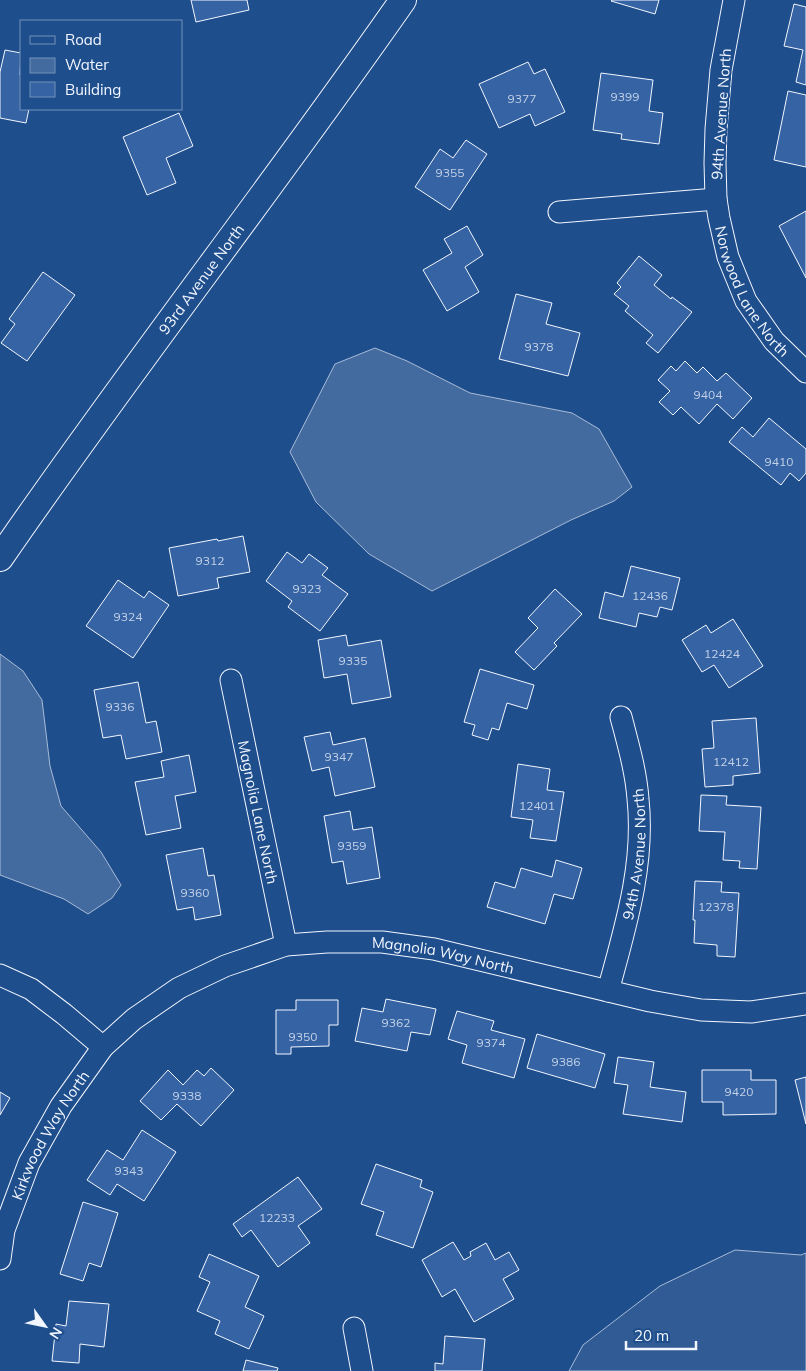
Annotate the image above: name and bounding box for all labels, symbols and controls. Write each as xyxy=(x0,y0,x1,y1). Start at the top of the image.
legend xyxy=(20,20,182,110)
text: Road xyxy=(65,30,102,49)
street label: 94th Avenue North xyxy=(707,48,735,180)
text: Water xyxy=(65,55,109,74)
text: Building xyxy=(65,80,121,99)
house number: 9399 xyxy=(611,89,639,104)
house number: 9377 xyxy=(508,91,536,106)
house number: 9355 xyxy=(436,165,464,180)
street label: 93rd Avenue North xyxy=(154,220,248,338)
street label: Norwood Lane North xyxy=(712,224,794,360)
house number: 9378 xyxy=(525,339,553,354)
house number: 9404 xyxy=(694,387,722,402)
house number: 9410 xyxy=(765,454,793,469)
house number: 9312 xyxy=(196,553,224,568)
house number: 9323 xyxy=(293,581,321,596)
house number: 12436 xyxy=(632,588,668,603)
house number: 9324 xyxy=(114,609,142,624)
house number: 12424 xyxy=(704,646,740,661)
house number: 9335 xyxy=(339,653,367,668)
house number: 9336 xyxy=(106,699,134,714)
street label: Magnolia Lane North xyxy=(234,739,283,886)
house number: 9347 xyxy=(325,749,353,764)
house number: 12412 xyxy=(713,754,749,769)
street label: 94th Avenue North xyxy=(618,788,649,922)
house number: 12401 xyxy=(519,798,555,813)
house number: 9359 xyxy=(338,838,366,853)
house number: 9360 xyxy=(181,885,209,900)
house number: 12378 xyxy=(698,899,734,914)
street label: Magnolia Way North xyxy=(372,933,516,978)
house number: 9362 xyxy=(382,1015,410,1030)
house number: 9350 xyxy=(289,1029,317,1044)
house number: 9374 xyxy=(477,1035,505,1050)
house number: 9386 xyxy=(552,1054,580,1069)
street label: Kirkwood Way North xyxy=(7,1067,93,1202)
house number: 9420 xyxy=(725,1084,753,1099)
house number: 9338 xyxy=(173,1088,201,1103)
house number: 9343 xyxy=(115,1163,143,1178)
house number: 12233 xyxy=(259,1210,295,1225)
north arrow xyxy=(20,1301,70,1351)
scale bar xyxy=(626,1318,696,1350)
text: N xyxy=(45,1324,66,1342)
text: 20 m xyxy=(634,1326,669,1345)

